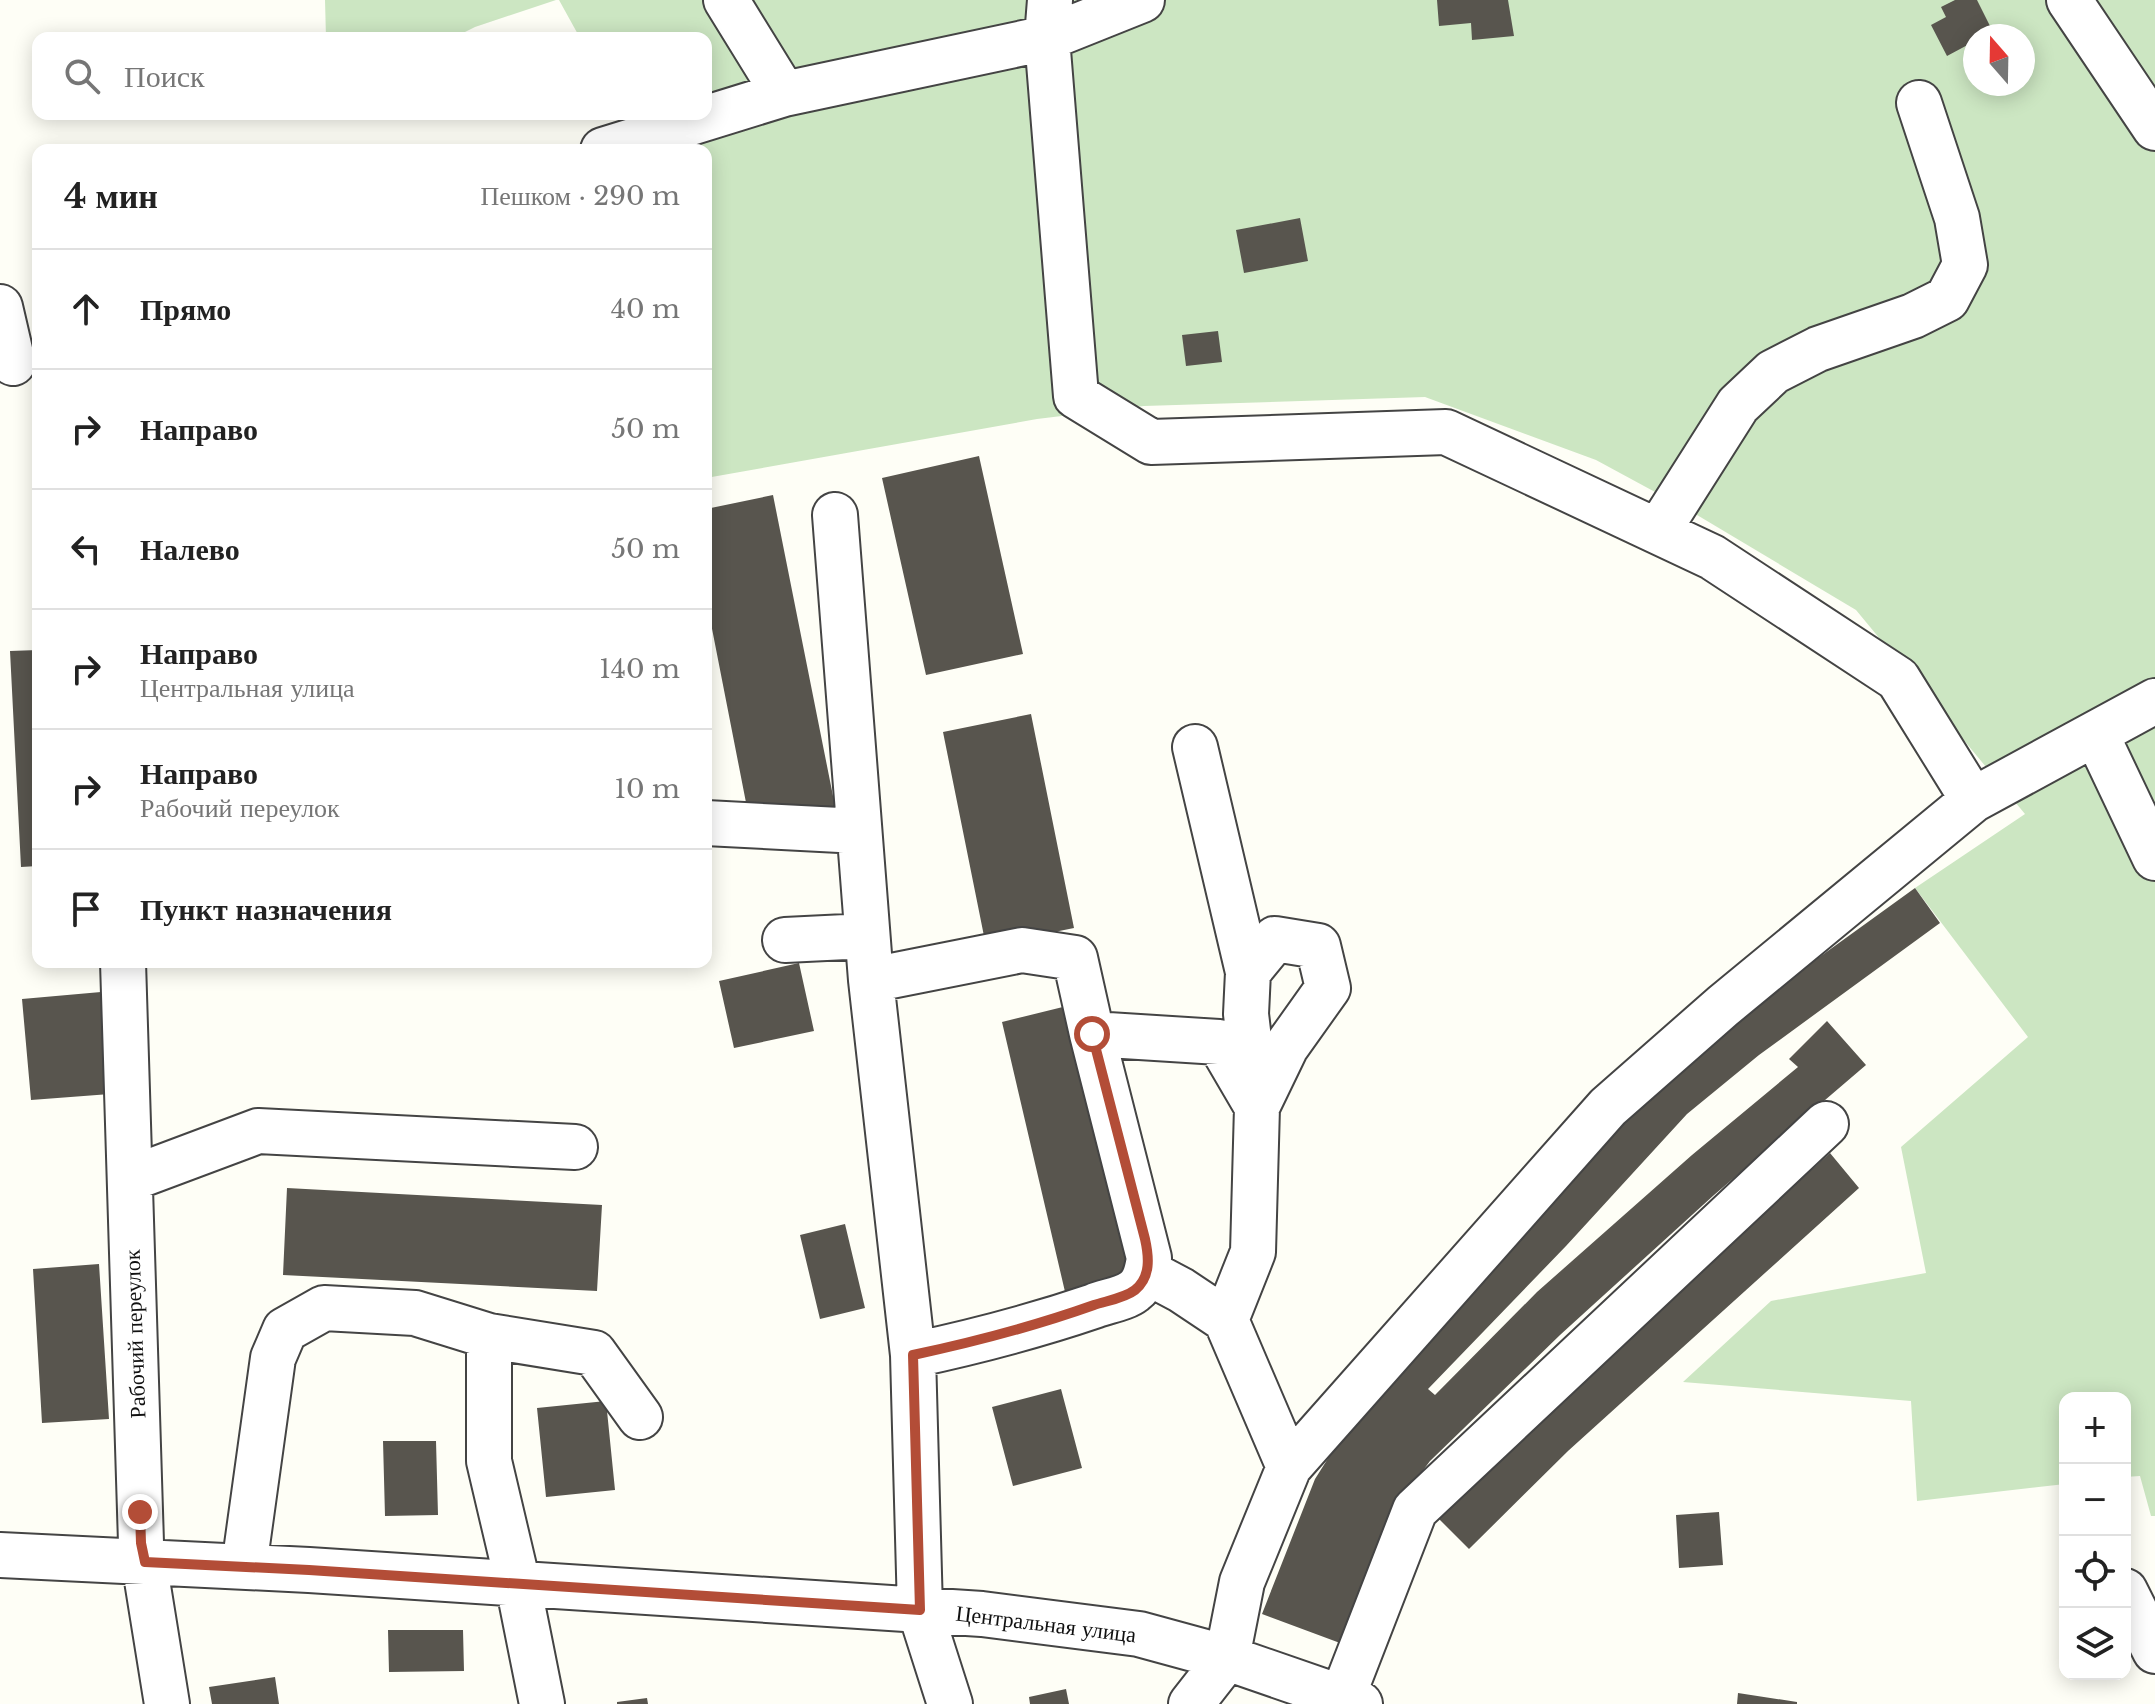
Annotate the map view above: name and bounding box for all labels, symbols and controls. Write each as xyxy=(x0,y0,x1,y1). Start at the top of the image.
north arrow xyxy=(1963,24,2035,96)
search box xyxy=(32,32,712,120)
icon: search xyxy=(60,54,104,98)
text: Поиск xyxy=(124,58,205,95)
text: 4 мин xyxy=(64,175,158,217)
text: Пешком · 290 m xyxy=(480,180,680,212)
icon: ahead xyxy=(64,287,108,331)
text: Прямо xyxy=(140,291,231,328)
text: 40 m xyxy=(611,293,680,325)
icon: right xyxy=(64,407,108,451)
text: Направо xyxy=(140,411,258,448)
text: 50 m xyxy=(611,413,680,445)
icon: left xyxy=(64,527,108,571)
text: Налево xyxy=(140,531,240,568)
text: 50 m xyxy=(611,533,680,565)
text: Направо xyxy=(140,635,258,672)
icon: right xyxy=(64,647,108,691)
text: 140 m xyxy=(599,653,680,685)
text: Центральная улица xyxy=(140,672,355,704)
text: Направо xyxy=(140,755,258,792)
icon: right xyxy=(64,767,108,811)
text: 10 m xyxy=(614,773,680,805)
text: Рабочий переулок xyxy=(140,792,340,824)
icon: arrive xyxy=(64,887,108,931)
text: Пункт назначения xyxy=(140,891,392,928)
route start xyxy=(1074,1016,1110,1052)
street label: Рабочий переулок xyxy=(119,1249,151,1419)
map controls xyxy=(2059,1392,2131,1680)
button: + xyxy=(2059,1392,2131,1464)
button: − xyxy=(2059,1464,2131,1536)
route end xyxy=(122,1494,158,1530)
button: locate xyxy=(2059,1536,2131,1608)
street label: Центральная улица xyxy=(954,1600,1138,1648)
button: layers xyxy=(2059,1608,2131,1680)

